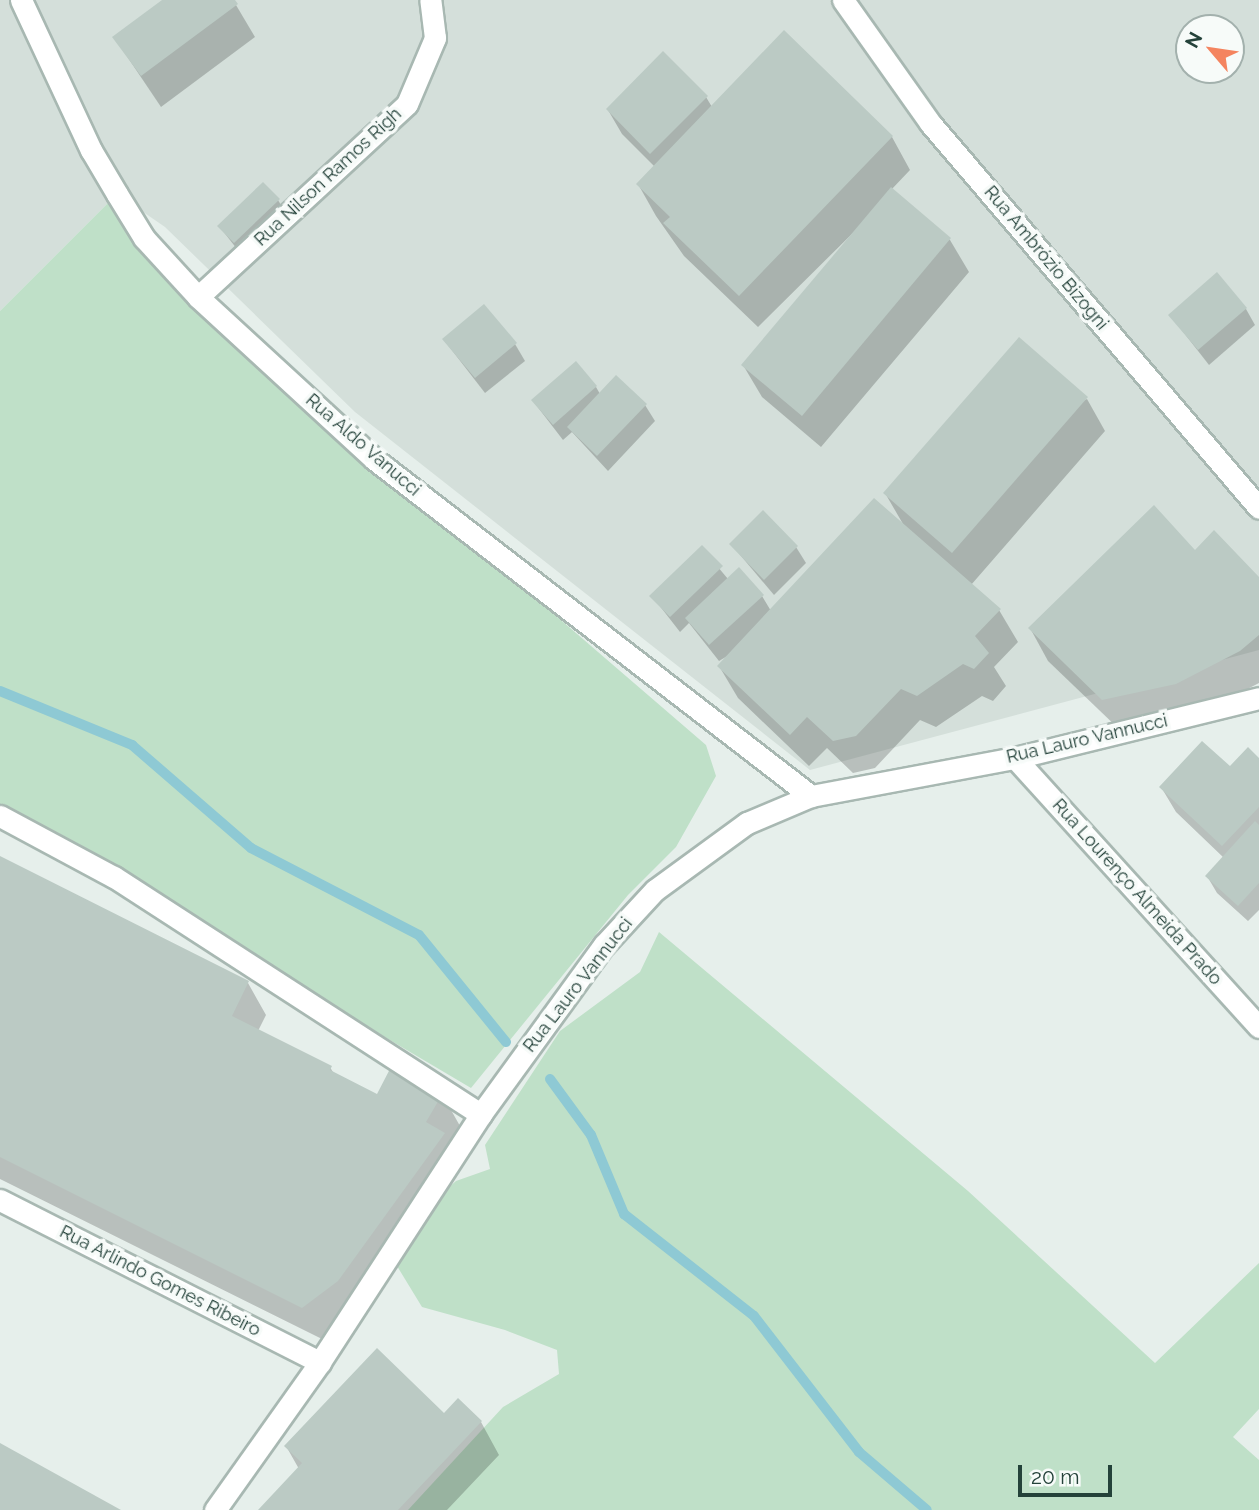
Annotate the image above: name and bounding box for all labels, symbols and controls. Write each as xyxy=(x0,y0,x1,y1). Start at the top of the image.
north arrow xyxy=(1175,14,1245,84)
text: N xyxy=(1180,28,1207,51)
street label: Rua Nilson Ramos Righ xyxy=(250,103,406,251)
street label: Rua Ambrózio Bizogni xyxy=(979,181,1113,335)
street label: Rua Aldo Vanucci xyxy=(301,389,425,501)
street label: Rua Lauro Vannucci xyxy=(1004,710,1170,768)
street label: Rua Lourenço Almeida Prado xyxy=(1048,794,1226,990)
street label: Rua Lauro Vannucci xyxy=(519,913,637,1057)
street label: Rua Arlindo Gomes Ribeiro xyxy=(56,1221,264,1341)
scale bar xyxy=(1021,1450,1116,1494)
text: 20 m xyxy=(1031,1464,1079,1489)

